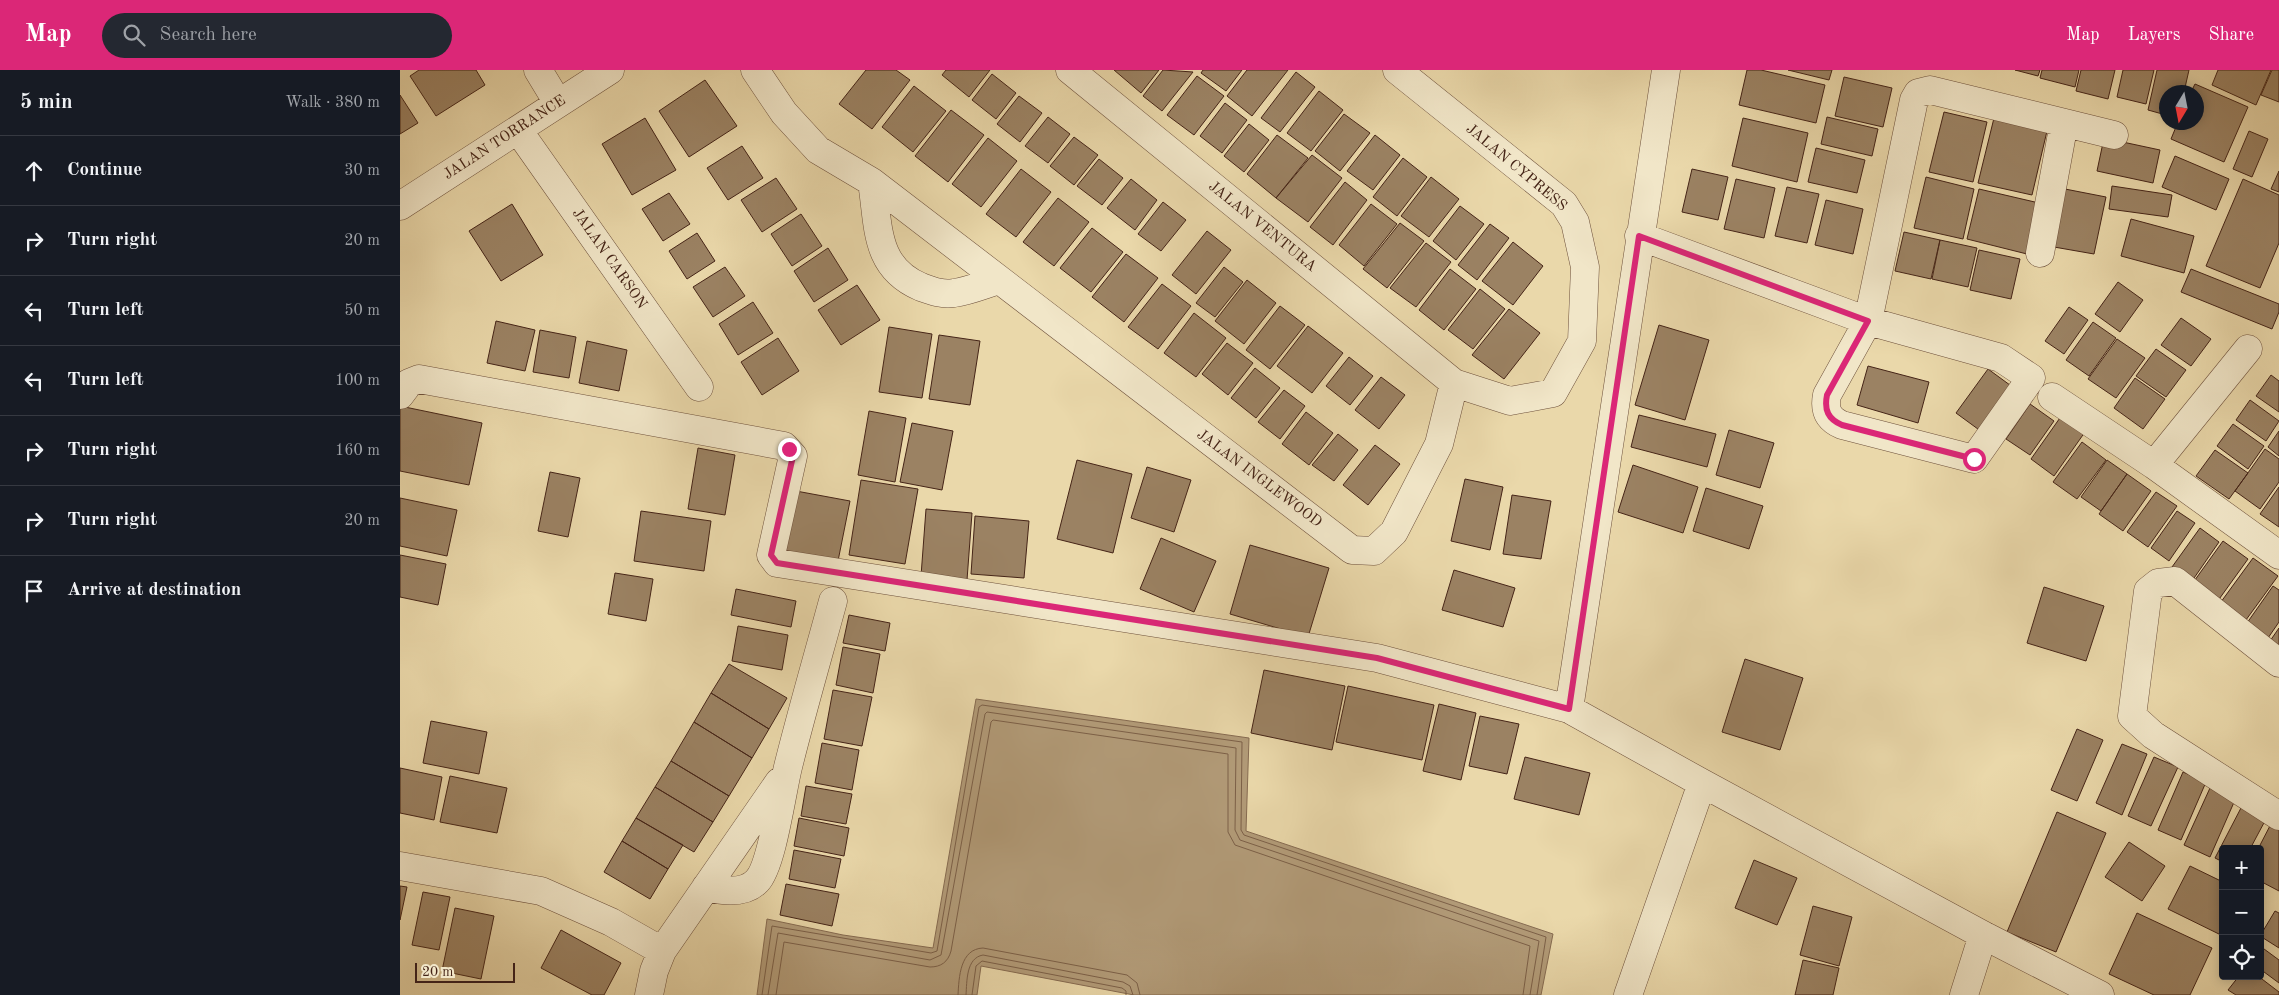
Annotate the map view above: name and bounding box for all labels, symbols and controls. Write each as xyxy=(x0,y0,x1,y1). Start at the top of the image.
search box xyxy=(102,13,452,58)
icon: search xyxy=(120,21,148,49)
text: Map xyxy=(25,23,72,47)
text: Search here xyxy=(160,26,257,45)
text: Map xyxy=(2066,26,2100,44)
text: Layers xyxy=(2128,26,2180,44)
text: Share xyxy=(2208,26,2254,44)
north arrow xyxy=(2159,85,2204,130)
text: 5 min xyxy=(20,92,73,113)
street label: JALAN TORRANCE xyxy=(441,93,569,183)
text: Walk · 380 m xyxy=(285,95,380,111)
street label: JALAN CYPRESS xyxy=(1463,122,1569,214)
icon: ahead xyxy=(20,157,48,185)
text: Continue xyxy=(67,161,142,180)
text: 30 m xyxy=(344,163,380,179)
street label: JALAN VENTURA xyxy=(1205,179,1319,275)
street label: JALAN CARSON xyxy=(569,206,649,312)
icon: right xyxy=(20,227,48,255)
text: Turn right xyxy=(67,231,157,250)
text: 20 m xyxy=(344,233,380,249)
icon: left xyxy=(20,297,48,325)
text: Turn left xyxy=(67,301,144,320)
text: 50 m xyxy=(344,303,380,319)
icon: left xyxy=(20,367,48,395)
text: Turn left xyxy=(67,371,144,390)
text: 100 m xyxy=(335,373,380,389)
street label: JALAN INGLEWOOD xyxy=(1194,427,1324,531)
icon: right xyxy=(20,437,48,465)
route end xyxy=(778,438,801,461)
text: Turn right xyxy=(67,441,157,460)
text: 160 m xyxy=(335,443,380,459)
route start xyxy=(1963,448,1986,471)
icon: right xyxy=(20,507,48,535)
text: Turn right xyxy=(67,511,157,530)
text: 20 m xyxy=(344,513,380,529)
icon: arrive xyxy=(20,577,48,605)
text: Arrive at destination xyxy=(67,581,241,600)
map controls xyxy=(2219,845,2264,980)
button: + xyxy=(2219,845,2264,890)
button: − xyxy=(2219,890,2264,935)
button: locate xyxy=(2219,935,2264,980)
scale bar xyxy=(415,960,515,983)
text: 20 m xyxy=(422,965,453,979)

